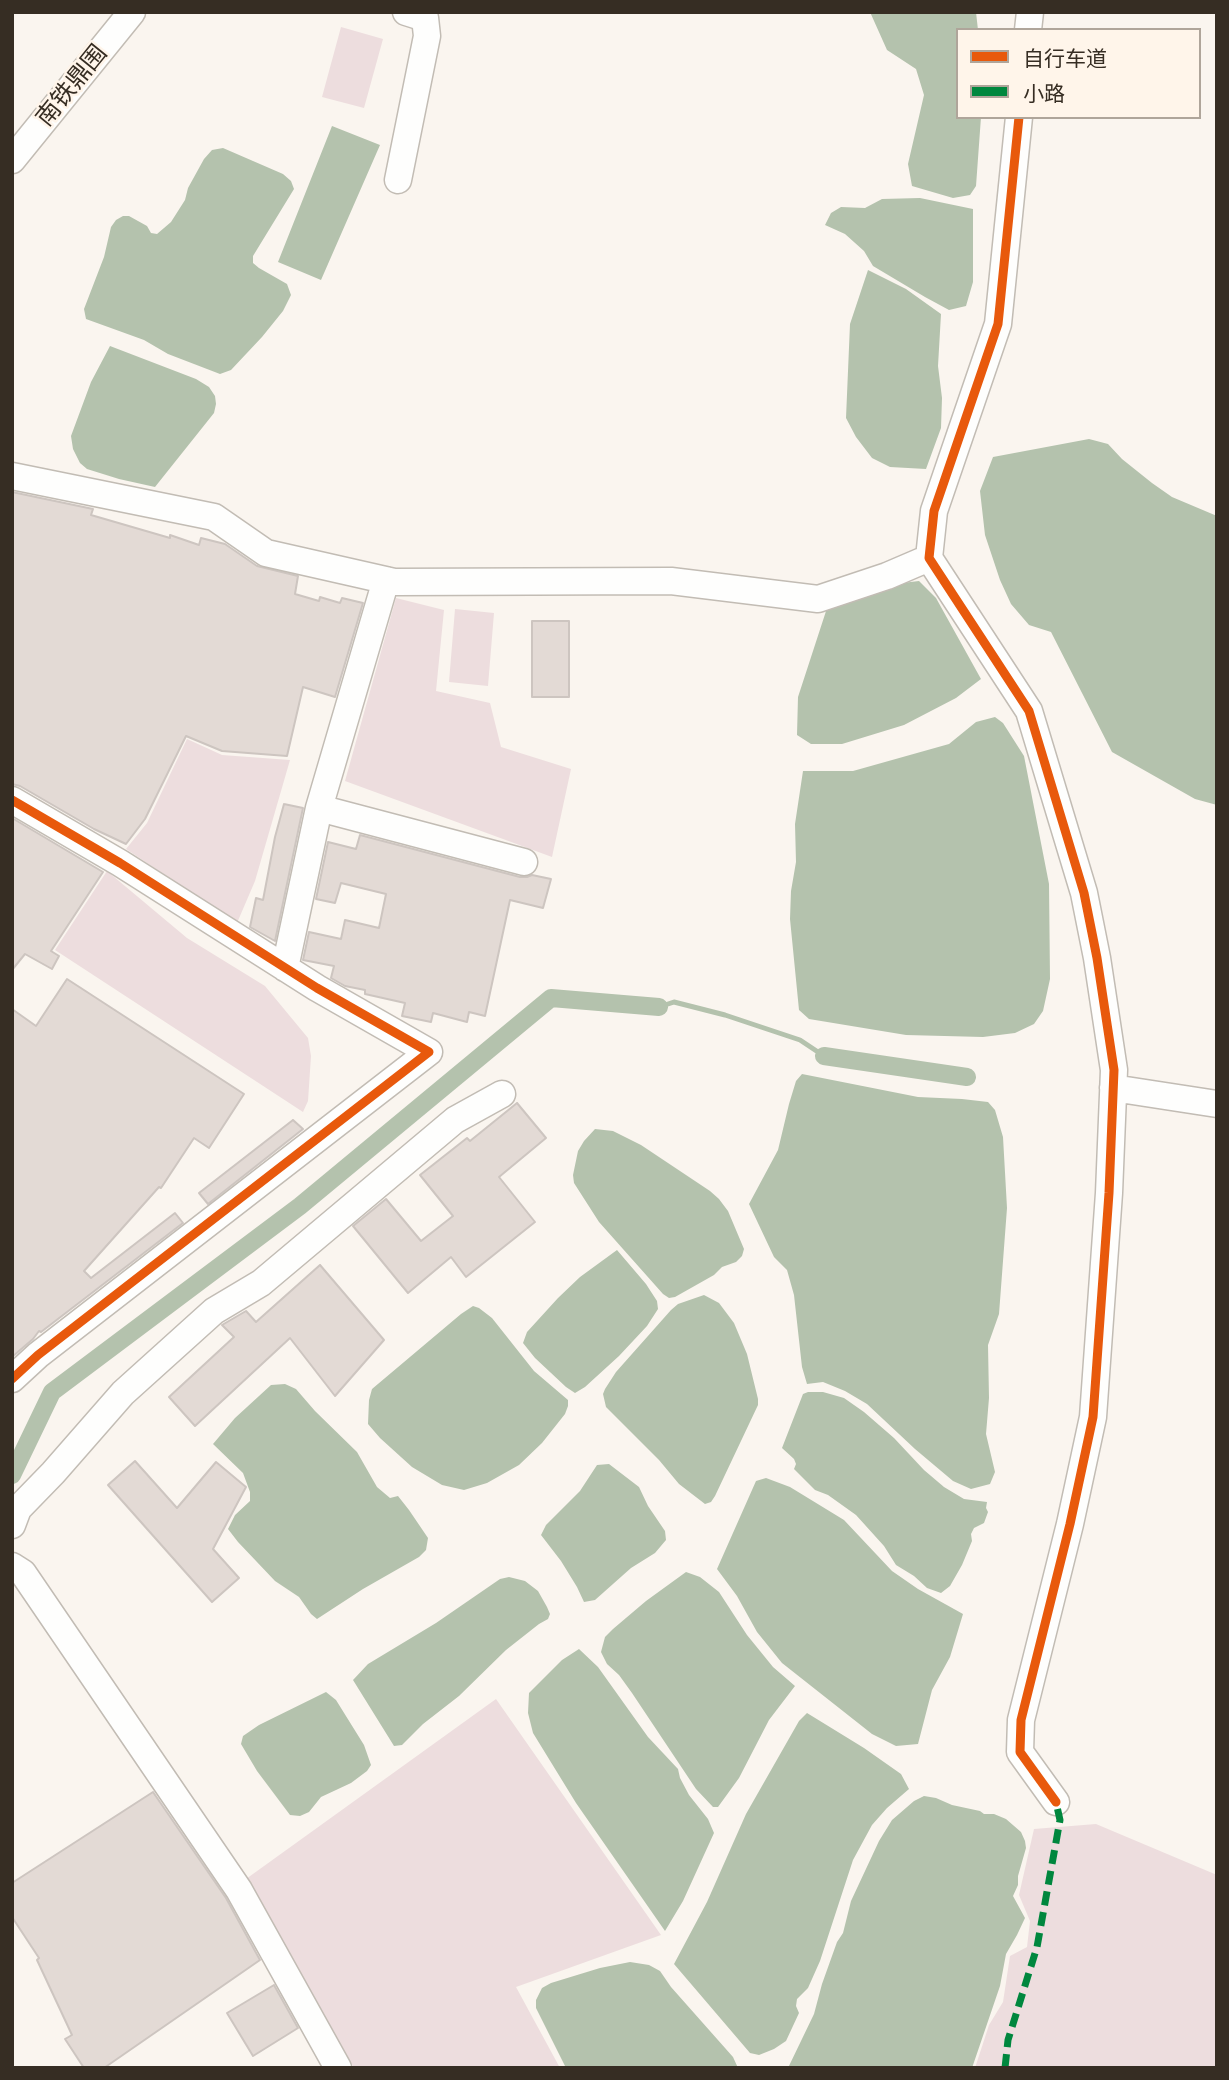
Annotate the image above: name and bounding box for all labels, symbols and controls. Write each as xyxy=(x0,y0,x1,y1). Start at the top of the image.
legend xyxy=(956,28,1201,119)
street label: 南铁鼎围 xyxy=(31,40,113,132)
text: 自行车道 xyxy=(1023,46,1107,71)
text: 小路 xyxy=(1023,81,1065,106)

